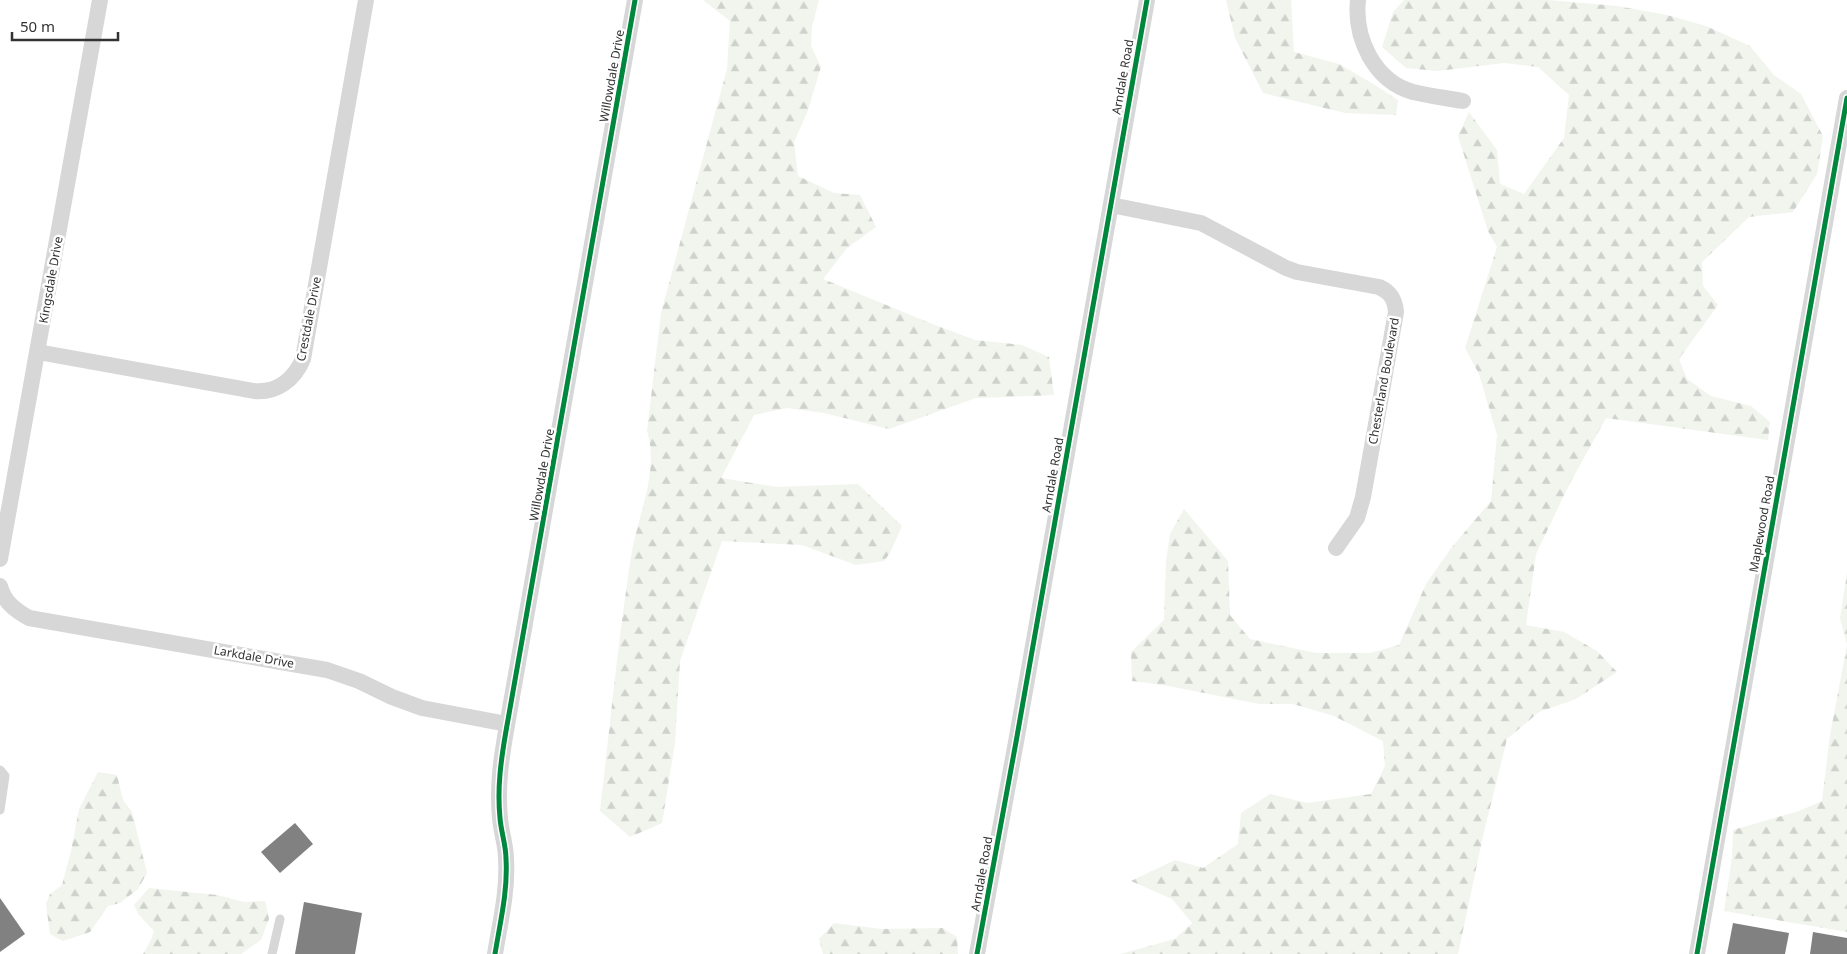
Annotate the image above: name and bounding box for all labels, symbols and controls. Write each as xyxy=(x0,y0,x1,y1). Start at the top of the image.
scale bar xyxy=(12,10,119,42)
text: 50 m xyxy=(20,16,55,36)
street label: Willowdale Drive xyxy=(595,28,628,124)
street label: Arndale Road xyxy=(1108,38,1137,116)
street label: Kingsdale Drive xyxy=(35,235,67,325)
street label: Crestdale Drive xyxy=(292,275,325,363)
street label: Chesterland Boulevard xyxy=(1364,316,1403,446)
street label: Willowdale Drive xyxy=(525,427,558,523)
street label: Arndale Road xyxy=(1038,436,1067,514)
street label: Maplewood Road xyxy=(1745,474,1778,574)
street label: Larkdale Drive xyxy=(213,641,296,672)
street label: Arndale Road xyxy=(967,835,996,913)

